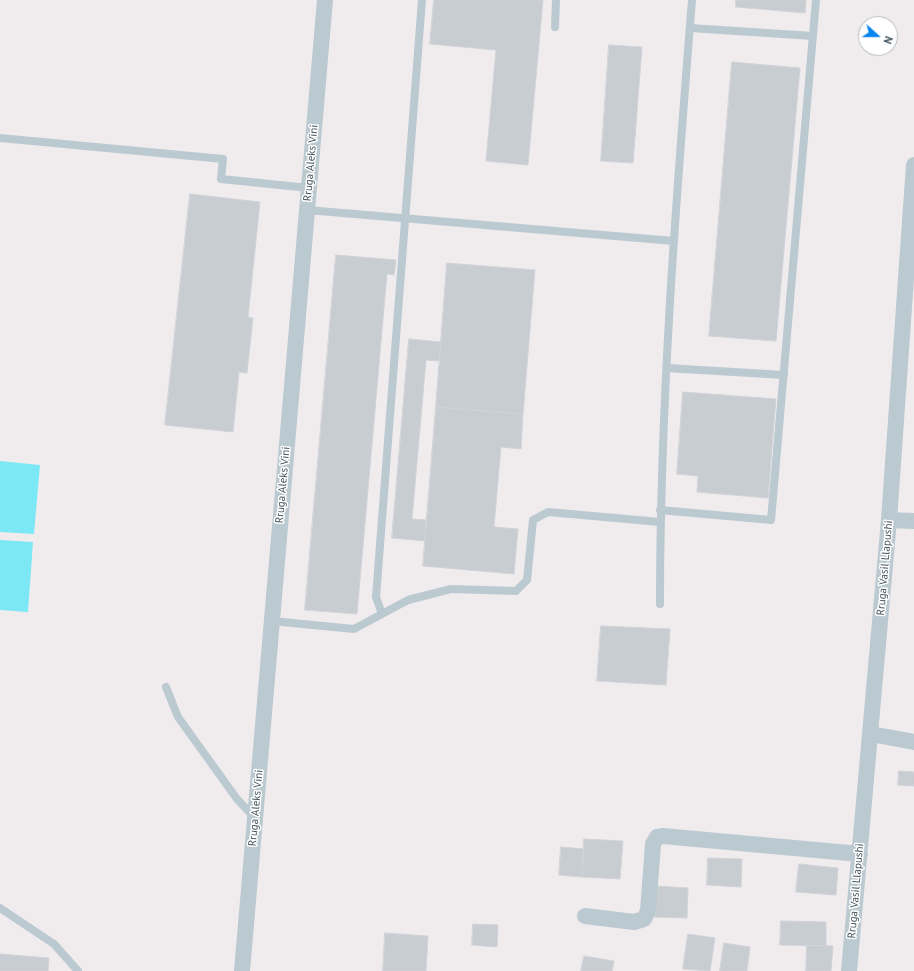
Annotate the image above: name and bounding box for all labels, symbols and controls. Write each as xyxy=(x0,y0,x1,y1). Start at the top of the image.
north arrow xyxy=(858,16,898,56)
text: N xyxy=(880,34,896,46)
street label: Rruga Aleks Vini xyxy=(301,124,321,202)
street label: Rruga Aleks Vini xyxy=(273,446,293,524)
street label: Rruga Vasil Llapushi xyxy=(874,520,896,616)
street label: Rruga Aleks Vini xyxy=(246,769,266,847)
street label: Rruga Vasil Llapushi xyxy=(845,843,867,939)

